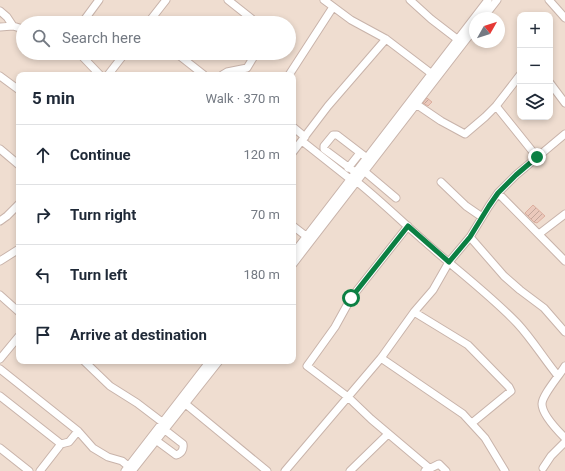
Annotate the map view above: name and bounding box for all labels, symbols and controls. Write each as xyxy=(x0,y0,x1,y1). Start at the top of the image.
north arrow xyxy=(469,12,505,48)
map controls xyxy=(517,12,553,120)
button: + xyxy=(517,12,553,48)
search box xyxy=(16,16,296,60)
icon: search xyxy=(30,27,52,49)
text: Search here xyxy=(62,29,141,47)
button: − xyxy=(517,48,553,84)
button: layers xyxy=(517,84,553,120)
text: 5 min xyxy=(32,88,75,108)
text: Walk · 370 m xyxy=(205,91,280,106)
icon: ahead xyxy=(32,144,54,166)
text: Continue xyxy=(70,146,131,164)
text: 120 m xyxy=(243,147,280,162)
route end xyxy=(528,148,546,166)
icon: right xyxy=(32,204,54,226)
text: Turn right xyxy=(70,206,136,224)
text: 70 m xyxy=(251,207,280,222)
icon: left xyxy=(32,264,54,286)
text: Turn left xyxy=(70,266,127,284)
text: 180 m xyxy=(243,267,280,282)
route start xyxy=(342,289,360,307)
icon: arrive xyxy=(32,324,54,346)
text: Arrive at destination xyxy=(70,326,207,344)

